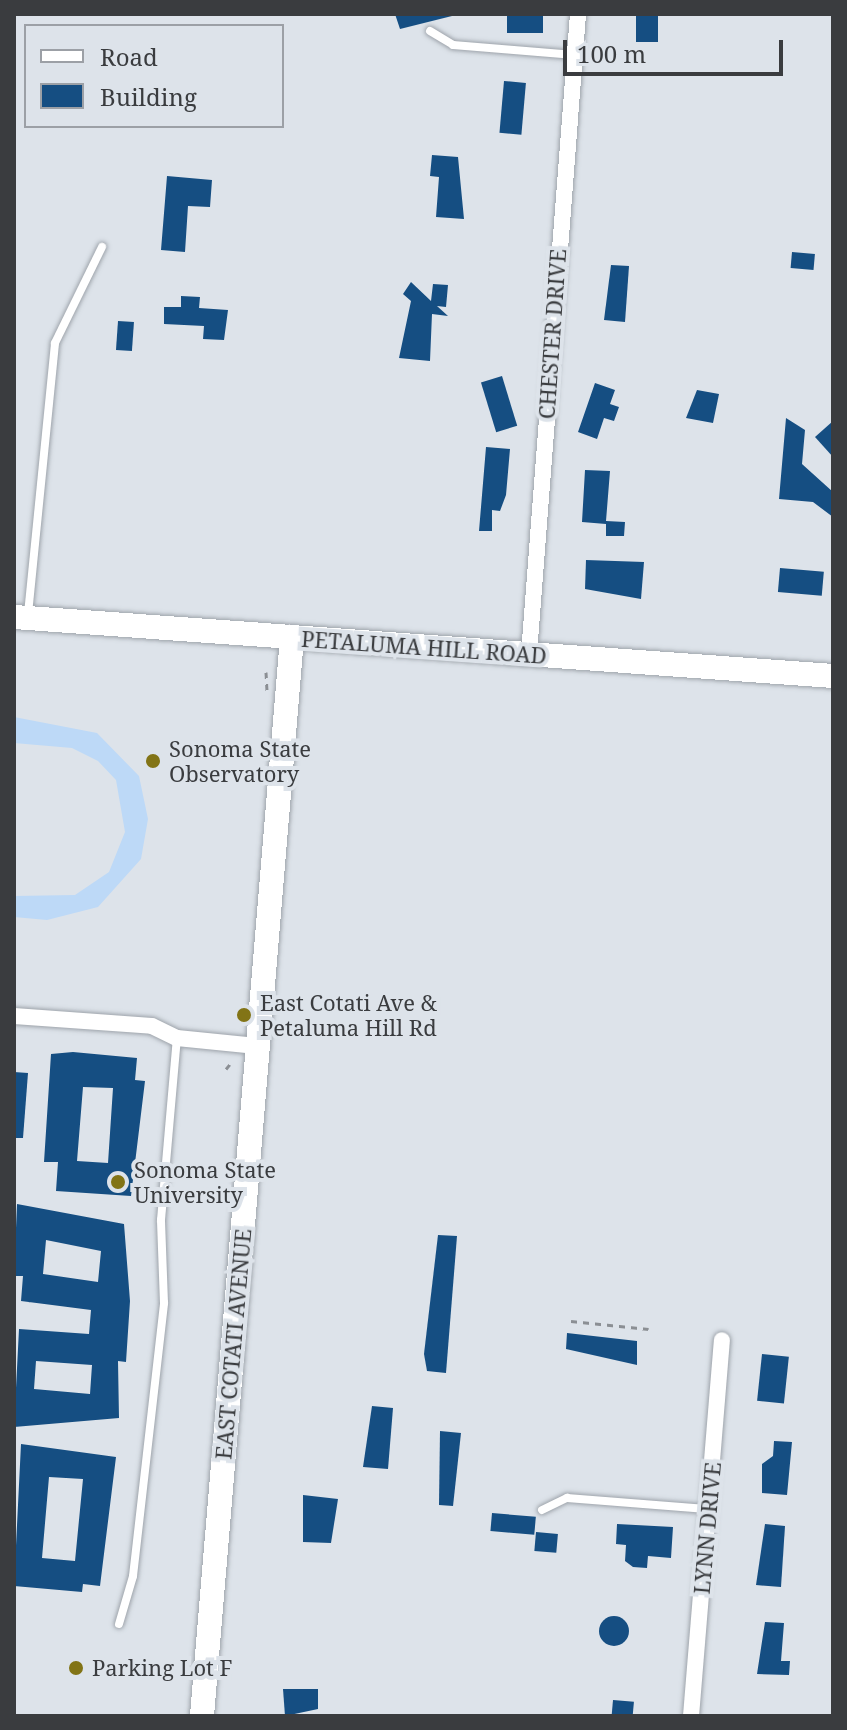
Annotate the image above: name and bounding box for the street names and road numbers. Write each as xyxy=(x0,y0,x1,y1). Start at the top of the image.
street label: CHESTER DRIVE xyxy=(533,248,571,420)
street label: PETALUMA HILL ROAD xyxy=(300,625,548,669)
street label: EAST COTATI AVENUE xyxy=(210,1228,256,1460)
street label: LYNN DRIVE xyxy=(688,1461,726,1595)

